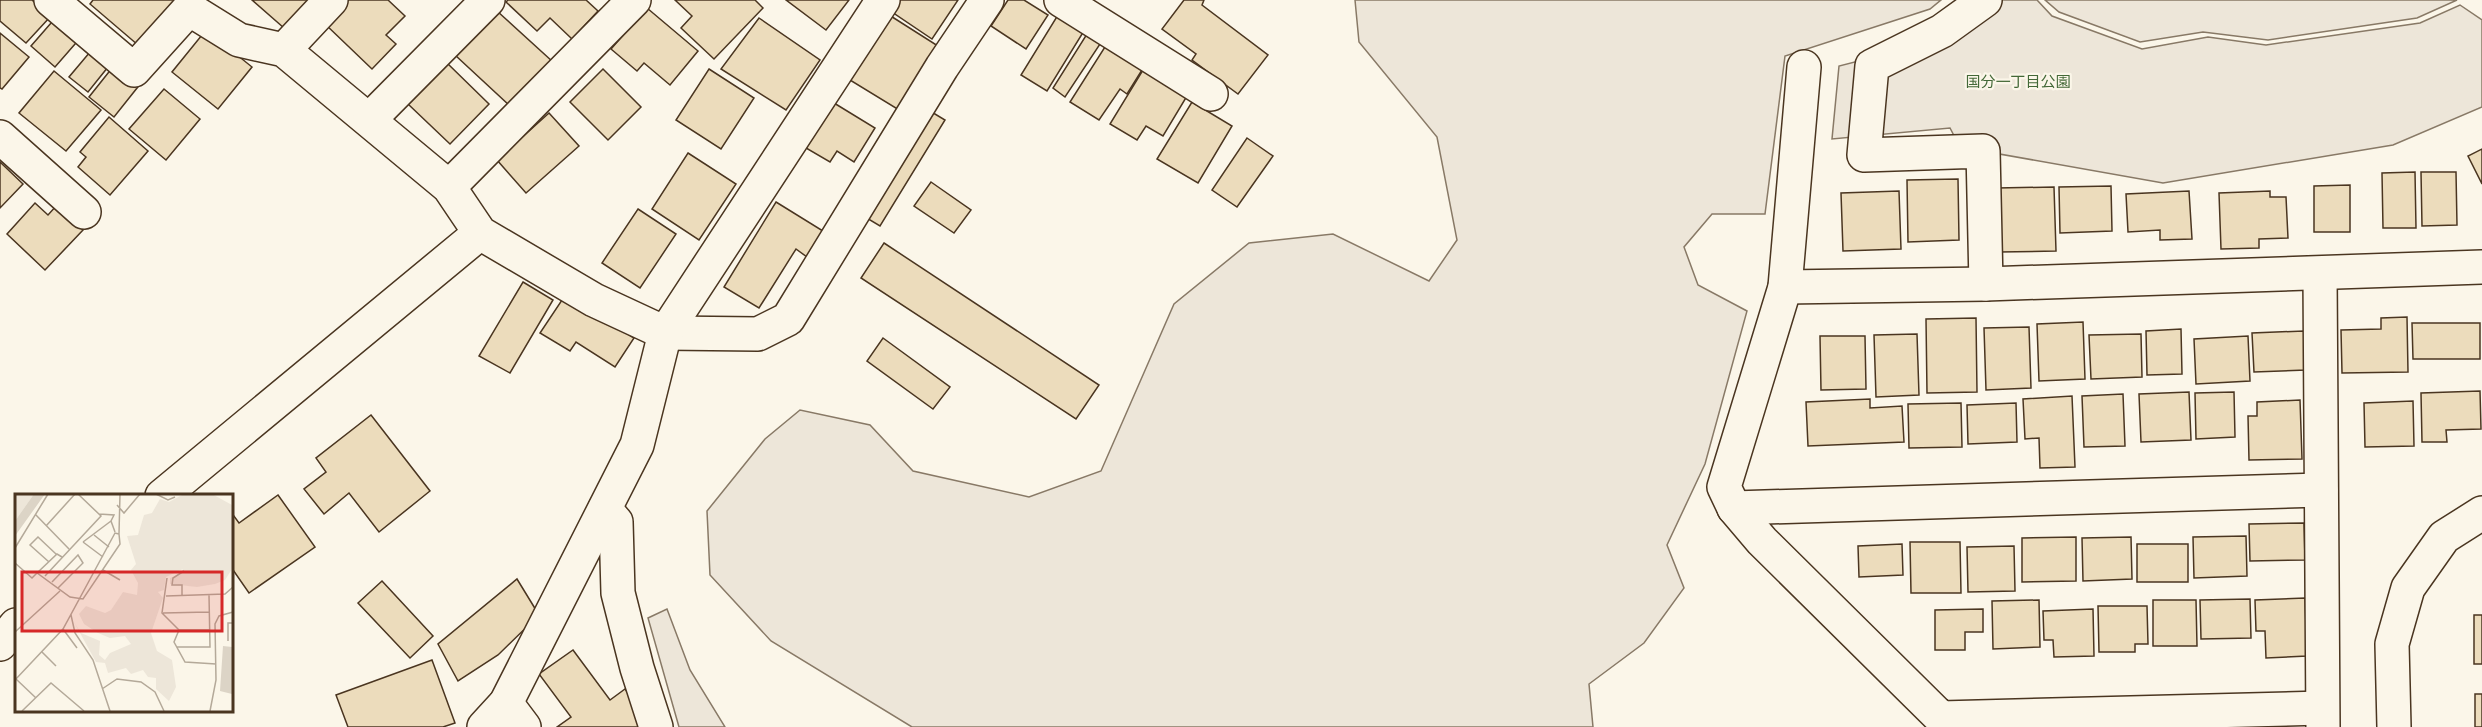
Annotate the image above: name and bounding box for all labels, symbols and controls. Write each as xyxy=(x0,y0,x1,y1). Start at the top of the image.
park label: 国分一丁目公園 xyxy=(1965,73,2071,90)
inset map xyxy=(15,494,232,712)

